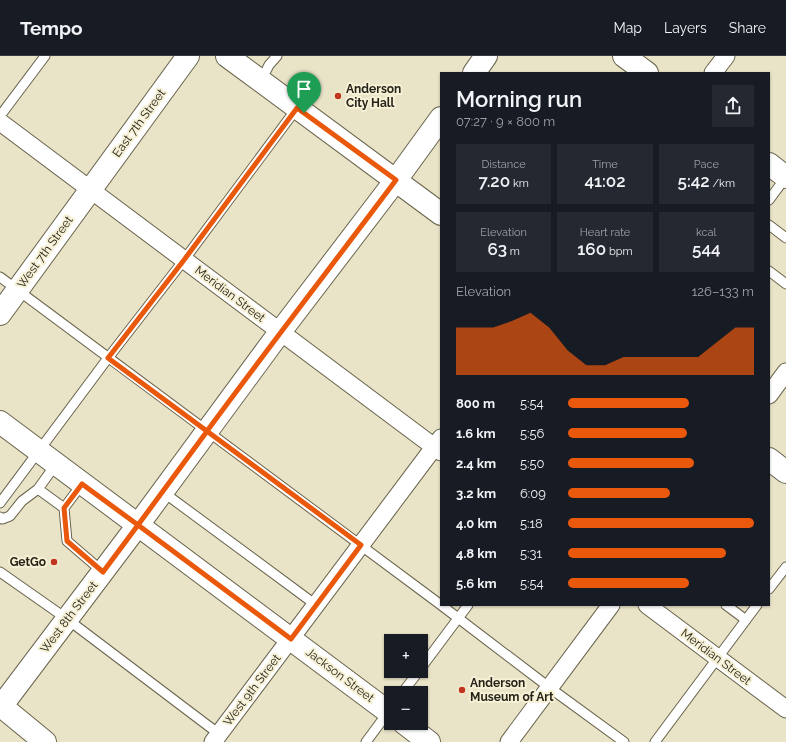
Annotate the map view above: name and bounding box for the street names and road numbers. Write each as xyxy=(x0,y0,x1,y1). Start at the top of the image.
street label: East 7th Street xyxy=(110,86,168,160)
street label: West 7th Street xyxy=(14,213,76,291)
street label: Meridian Street xyxy=(192,263,268,325)
street label: West 8th Street xyxy=(37,578,101,656)
street label: Meridian Street xyxy=(678,626,754,688)
street label: Jackson Street xyxy=(303,645,377,705)
street label: West 9th Street xyxy=(221,651,283,729)

